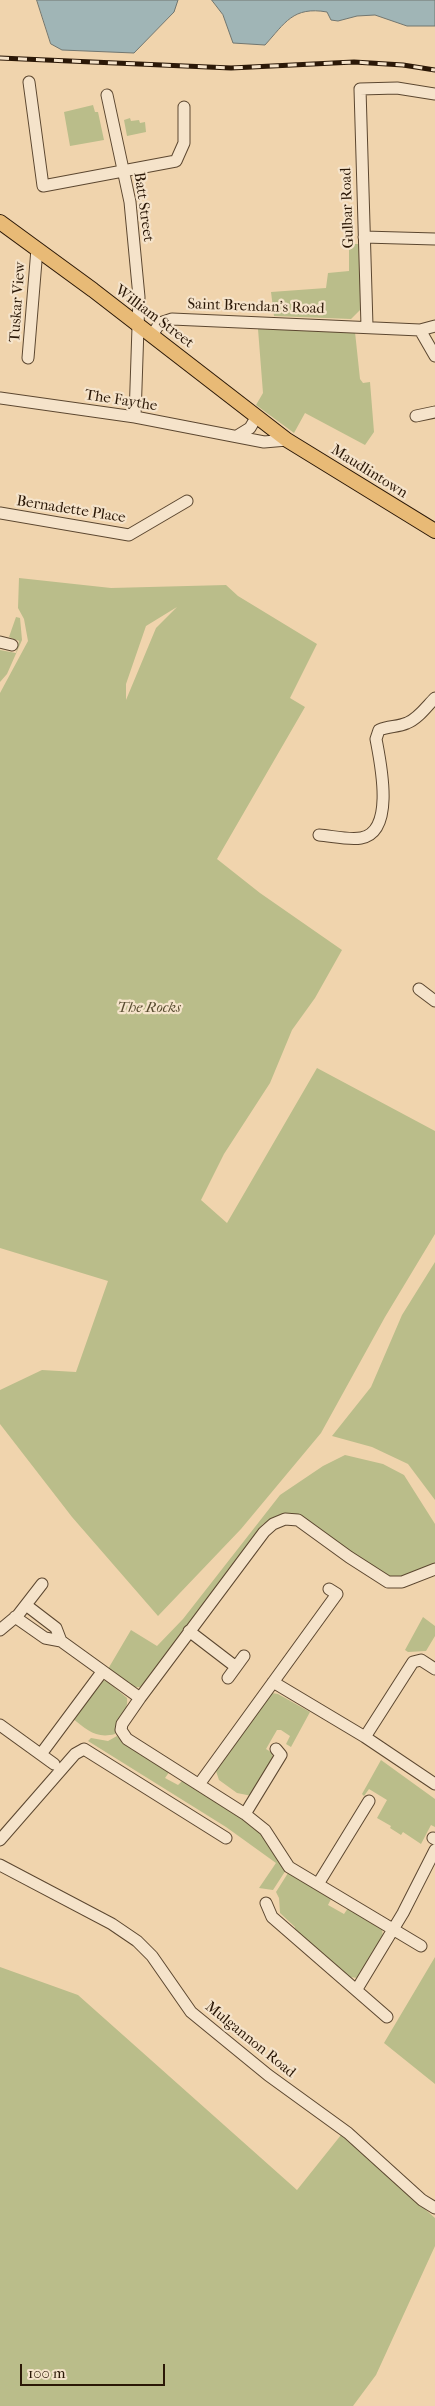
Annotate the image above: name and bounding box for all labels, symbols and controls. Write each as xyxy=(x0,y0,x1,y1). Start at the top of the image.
street label: Gulbar Road xyxy=(338,167,358,249)
street label: Batt Street xyxy=(129,171,157,243)
street label: Tuskar View xyxy=(6,261,30,343)
street label: William Street xyxy=(111,282,197,352)
street label: Saint Brendan's Road xyxy=(187,296,325,318)
street label: The Faythe xyxy=(83,386,159,416)
street label: Maudlintown xyxy=(327,441,411,503)
street label: Bernadette Place xyxy=(15,492,127,528)
park label: The Rocks xyxy=(117,999,181,1017)
street label: Mulgannon Road xyxy=(201,1998,299,2082)
scale bar xyxy=(22,2354,168,2386)
text: 100 m xyxy=(28,2364,66,2382)

